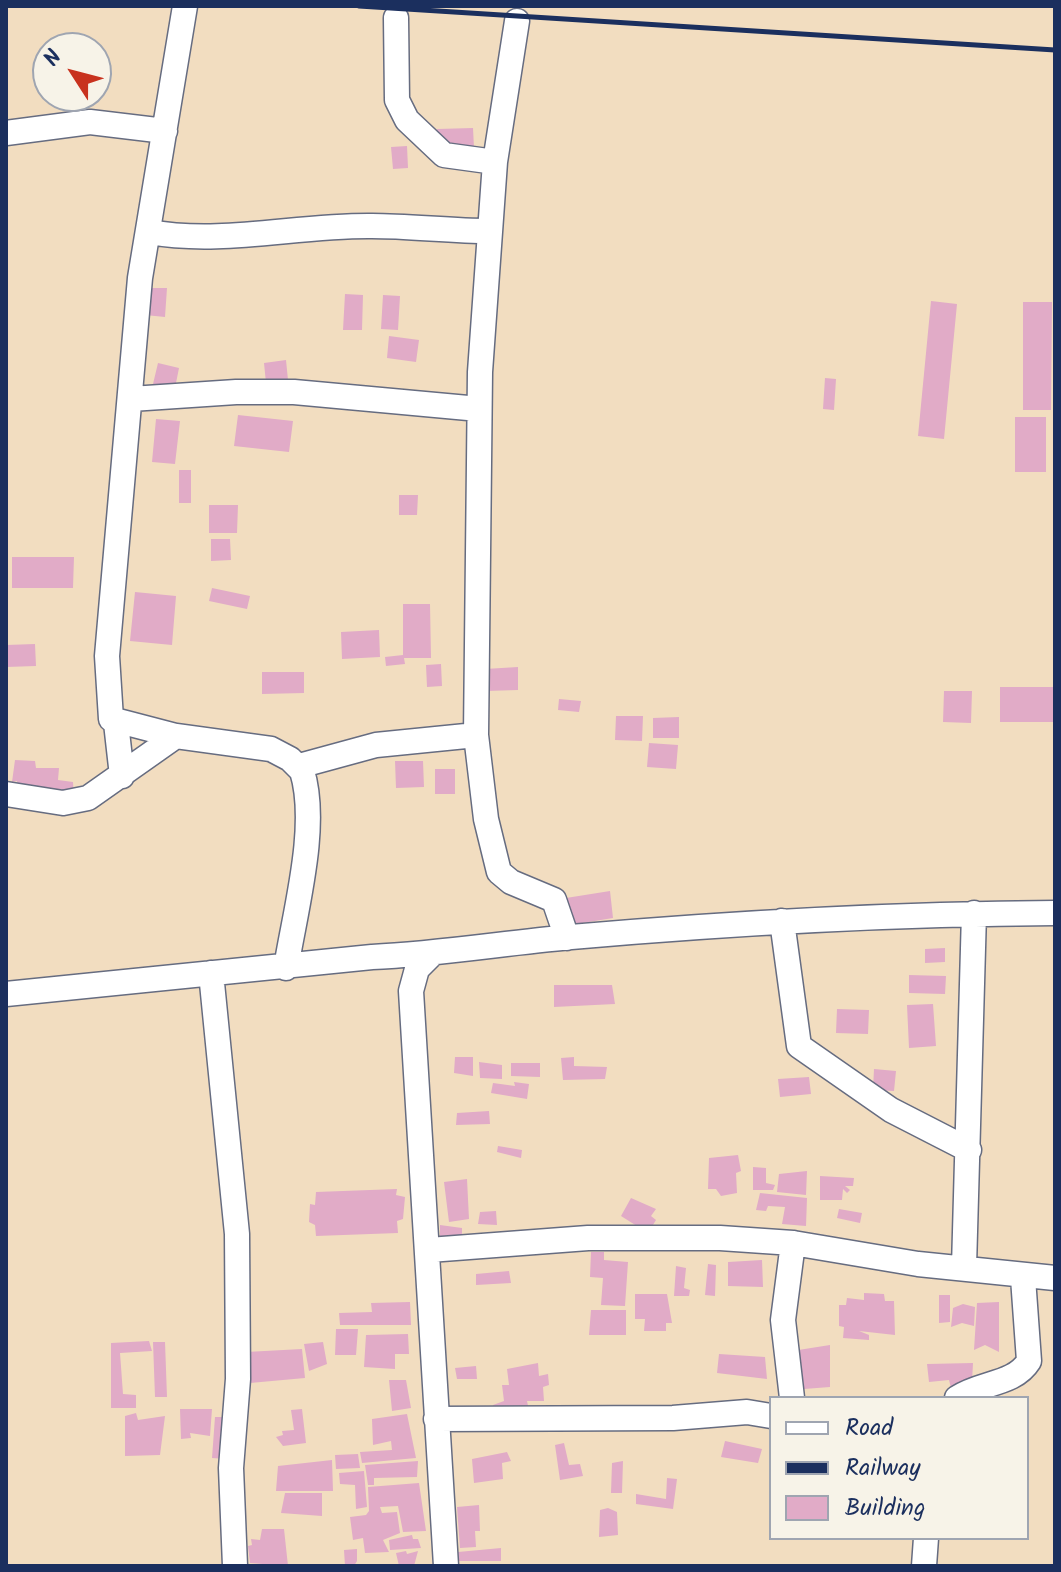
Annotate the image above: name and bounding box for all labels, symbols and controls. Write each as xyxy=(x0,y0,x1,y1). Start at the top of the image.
north arrow xyxy=(32,32,112,112)
text: N xyxy=(36,43,72,75)
legend xyxy=(769,1396,1029,1540)
text: Road xyxy=(845,1409,893,1448)
text: Railway xyxy=(845,1449,921,1488)
text: Building xyxy=(845,1489,925,1528)

